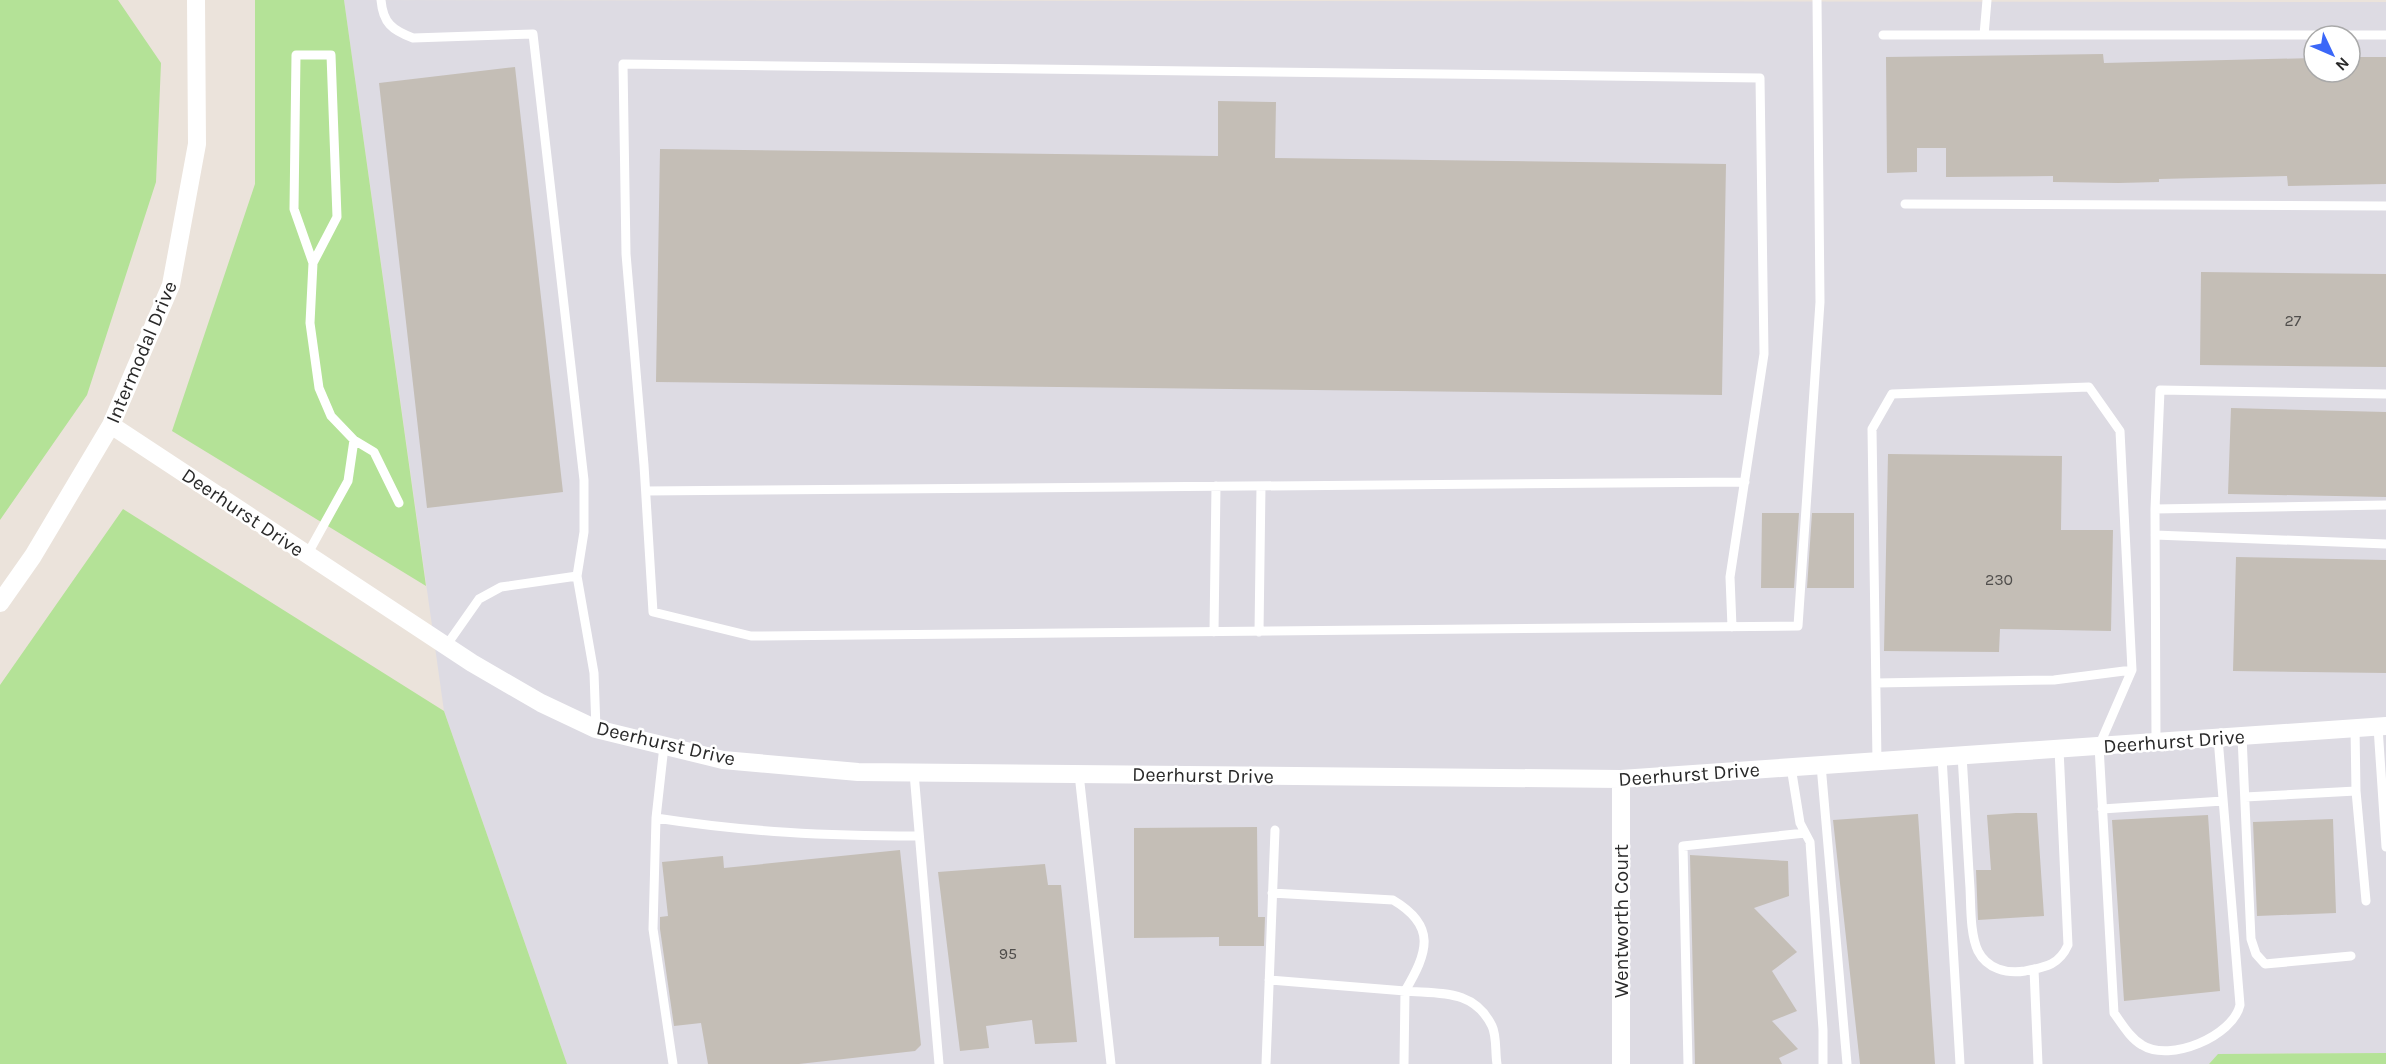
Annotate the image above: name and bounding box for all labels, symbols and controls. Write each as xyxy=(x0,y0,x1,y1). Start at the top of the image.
north arrow xyxy=(2302,24,2362,84)
text: N xyxy=(2332,53,2353,75)
street label: Intermodal Drive xyxy=(101,278,182,427)
house number: 27 xyxy=(2285,311,2302,330)
street label: Deerhurst Drive xyxy=(177,463,308,562)
house number: 230 xyxy=(1985,570,2013,589)
street label: Deerhurst Drive xyxy=(594,716,738,771)
street label: Deerhurst Drive xyxy=(2102,725,2246,758)
street label: Deerhurst Drive xyxy=(1617,758,1761,791)
street label: Deerhurst Drive xyxy=(1132,763,1274,788)
street label: Wentworth Court xyxy=(1610,843,1633,998)
house number: 95 xyxy=(999,944,1017,963)

